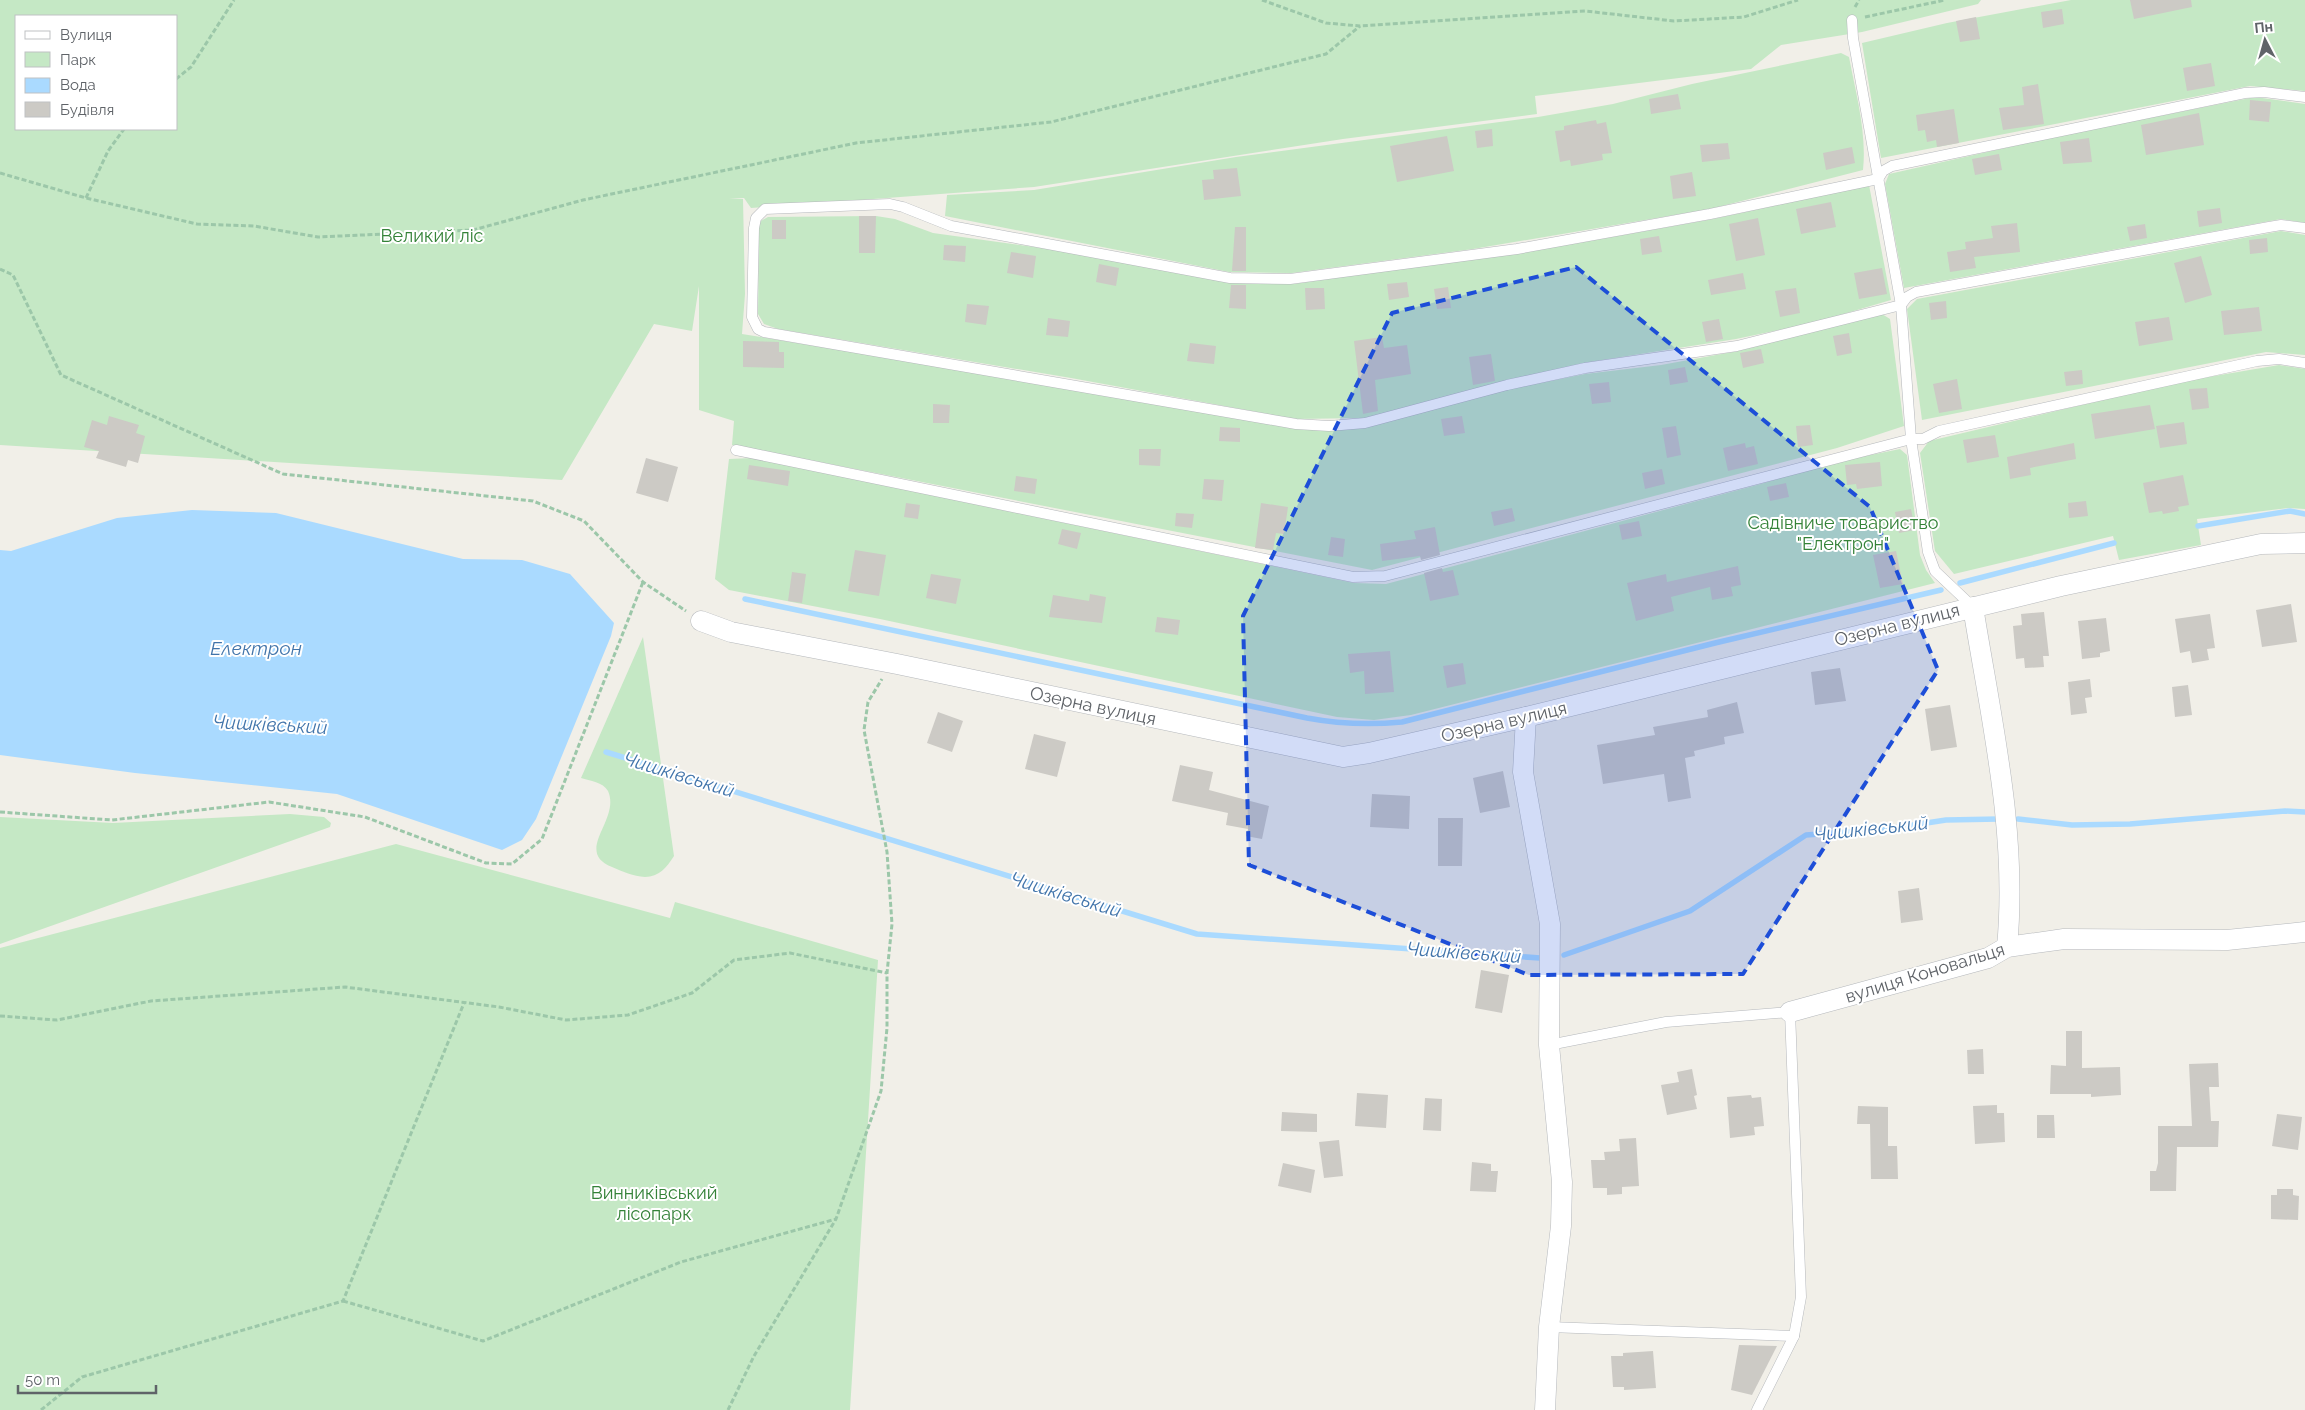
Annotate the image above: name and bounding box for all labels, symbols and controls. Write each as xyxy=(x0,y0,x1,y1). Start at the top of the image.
legend xyxy=(15,15,178,130)
north arrow xyxy=(2240,15,2290,65)
text: Пн xyxy=(2254,18,2274,36)
text: Вулиця xyxy=(60,26,112,44)
text: Парк xyxy=(60,51,96,69)
text: Вода xyxy=(60,76,96,94)
text: Будівля xyxy=(60,101,114,119)
park label: Великий ліс xyxy=(381,225,484,246)
park label: Садівниче товариство "Електрон" xyxy=(1747,512,1939,554)
street label: Озерна вулиця xyxy=(1832,599,1962,650)
water label: Електрон xyxy=(210,637,302,659)
street label: Озерна вулиця xyxy=(1028,682,1158,729)
street label: Озерна вулиця xyxy=(1439,697,1569,746)
water label: Чишківський xyxy=(212,710,328,738)
water label: Чишківський xyxy=(621,747,737,801)
water label: Чишківський xyxy=(1813,811,1930,845)
water label: Чишківський xyxy=(1008,867,1124,921)
water label: Чишківський xyxy=(1406,937,1522,967)
street label: вулиця Коновальця xyxy=(1843,938,2007,1007)
park label: Винниківський лісопарк xyxy=(591,1182,717,1224)
scale bar xyxy=(18,1362,155,1394)
text: 50 m xyxy=(25,1371,60,1389)

